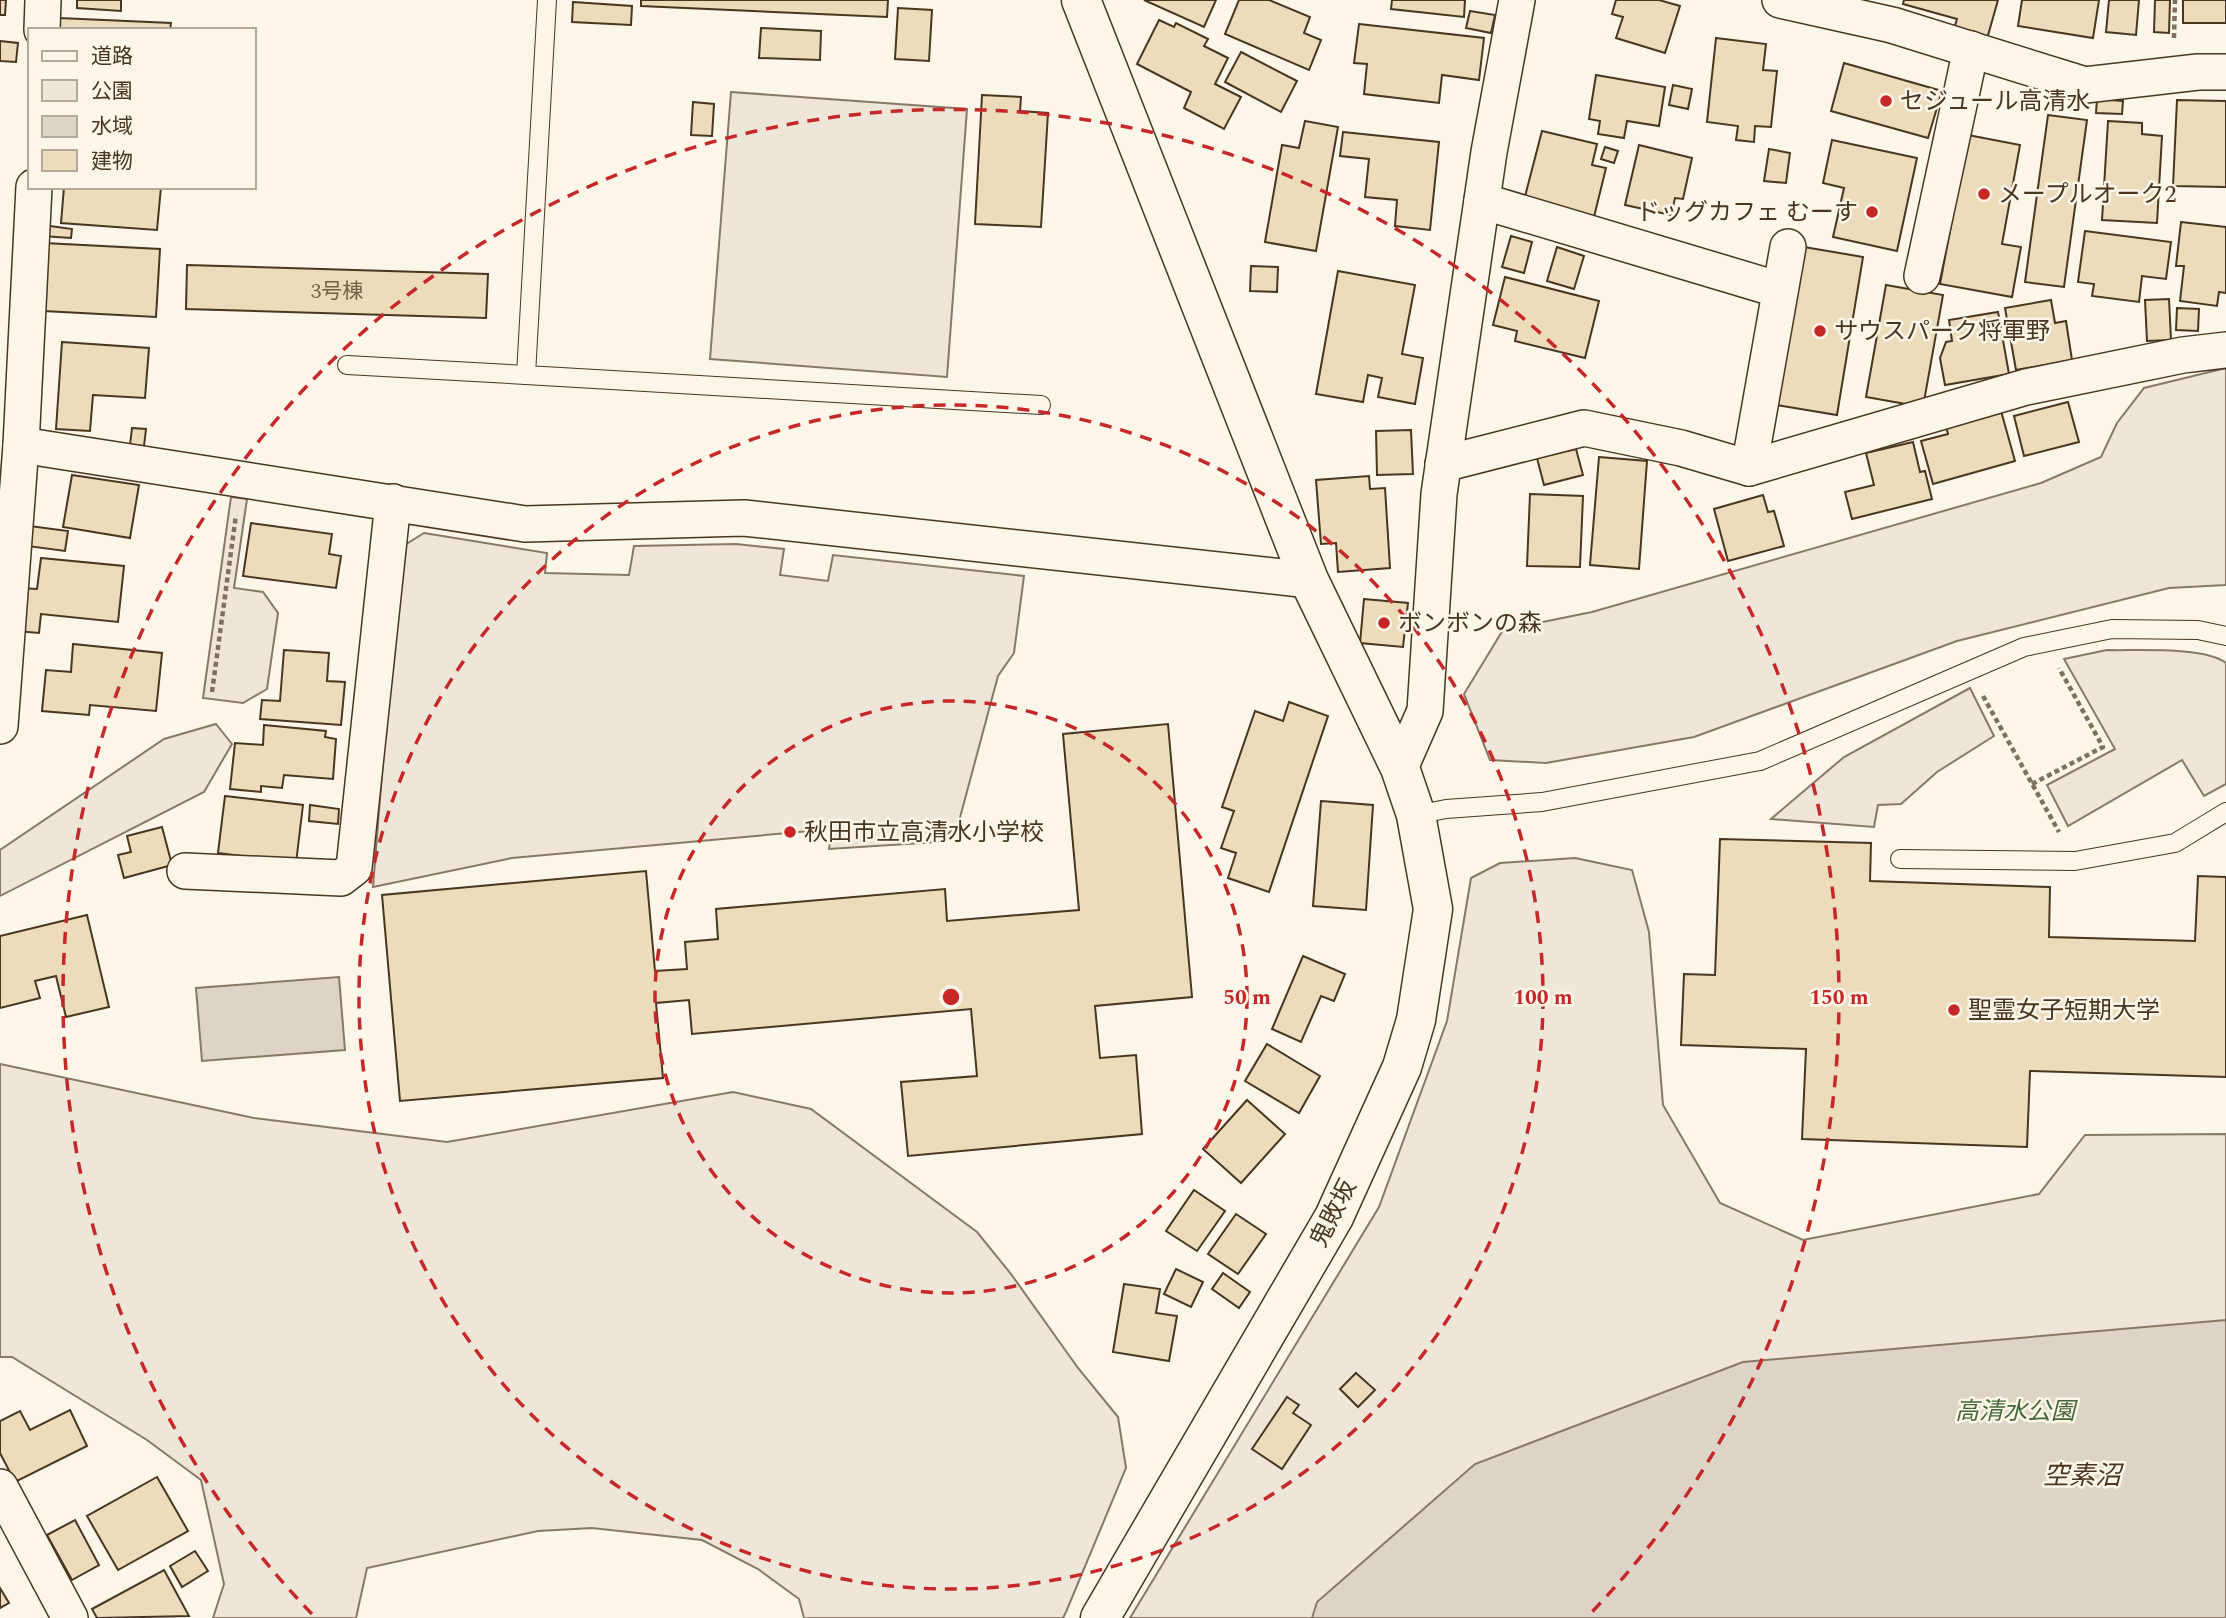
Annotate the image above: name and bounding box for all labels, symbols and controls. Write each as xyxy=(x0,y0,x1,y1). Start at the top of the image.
legend xyxy=(28,28,256,189)
text: 道路 xyxy=(91,41,133,73)
text: 公園 xyxy=(91,76,133,108)
place label: セジュール高清水 xyxy=(1900,84,2090,120)
marker: セジュール高清水 xyxy=(1878,93,1894,109)
text: 水域 xyxy=(91,111,133,143)
text: 建物 xyxy=(91,146,133,178)
place label: メープルオーク2 xyxy=(1998,177,2177,213)
marker: メープルオーク2 xyxy=(1976,186,1992,202)
place label: ドッグカフェ むーす xyxy=(1636,195,1858,231)
marker: ドッグカフェ むーす xyxy=(1864,204,1880,220)
house number: 3号棟 xyxy=(311,276,363,308)
place label: サウスパーク将軍野 xyxy=(1834,314,2050,350)
marker: サウスパーク将軍野 xyxy=(1812,323,1828,339)
place label: ボンボンの森 xyxy=(1398,606,1542,642)
marker: ボンボンの森 xyxy=(1376,615,1392,631)
place label: 秋田市立高清水小学校 xyxy=(804,815,1044,851)
marker: 秋田市立高清水小学校 xyxy=(782,824,798,840)
text: 50 m xyxy=(1223,982,1271,1014)
text: 100 m xyxy=(1513,982,1573,1014)
text: 150 m xyxy=(1809,982,1869,1014)
centre of rings xyxy=(939,985,963,1009)
place label: 聖霊女子短期大学 xyxy=(1968,993,2160,1029)
marker: 聖霊女子短期大学 xyxy=(1946,1002,1962,1018)
street label: 鬼敗坂 xyxy=(1302,1173,1366,1254)
park label: 高清水公園 xyxy=(1955,1394,2078,1430)
water label: 空素沼 xyxy=(2043,1456,2125,1496)

